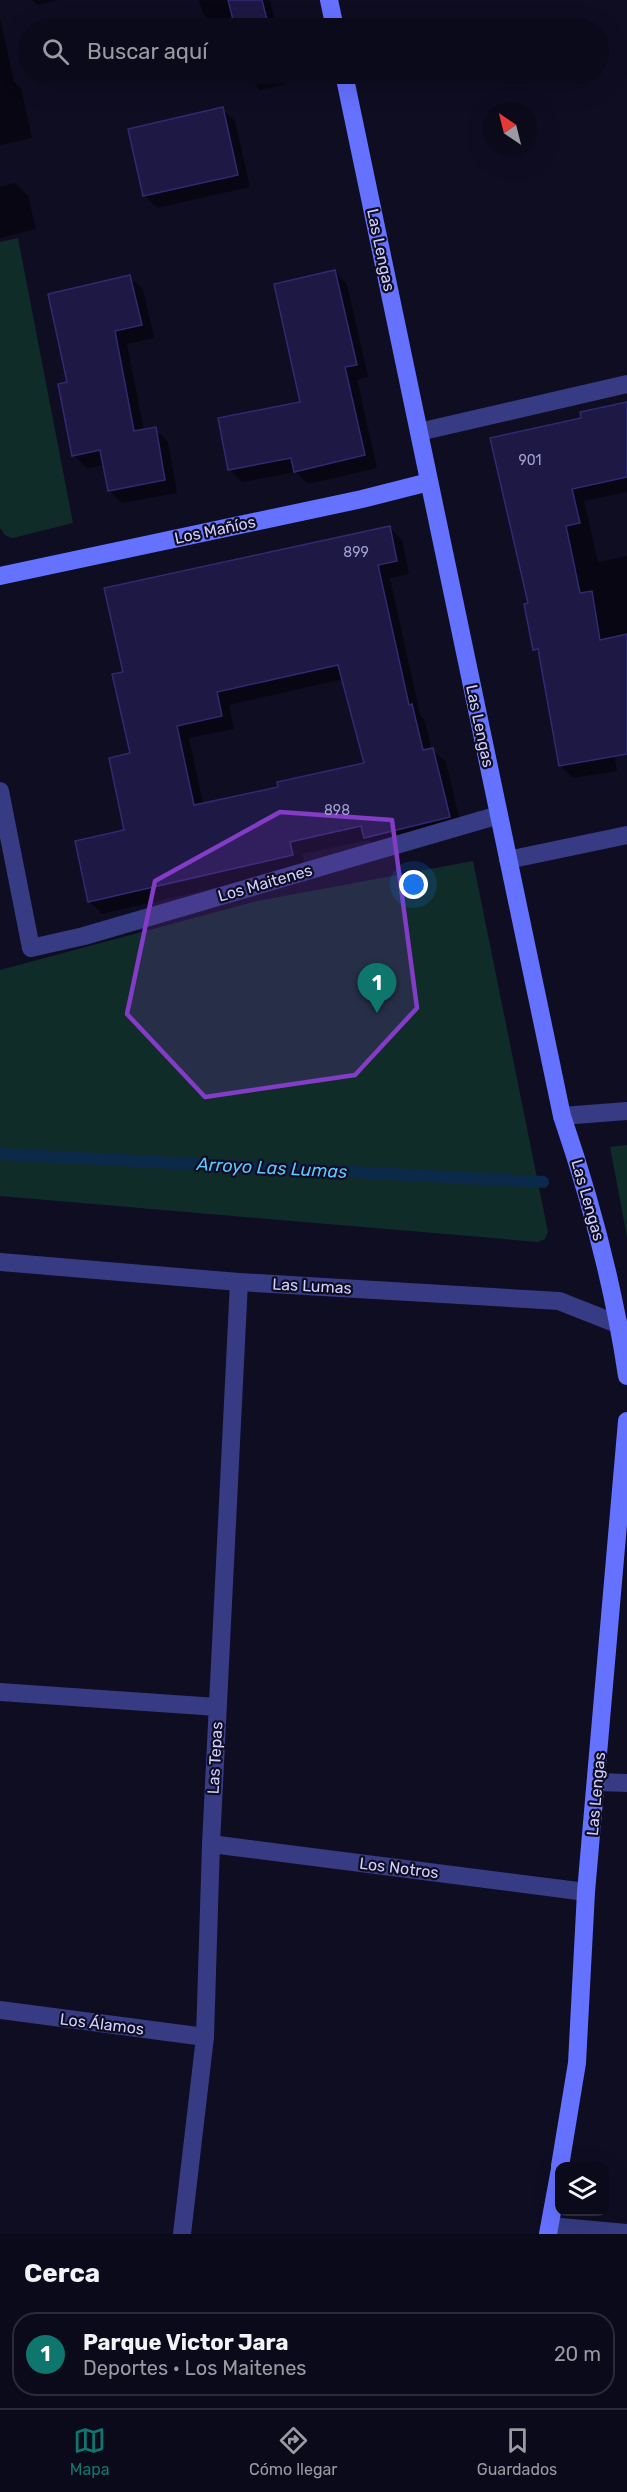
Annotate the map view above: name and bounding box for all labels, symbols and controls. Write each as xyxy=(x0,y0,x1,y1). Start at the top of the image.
search box xyxy=(18,18,609,84)
icon: search xyxy=(39,35,72,68)
text: Buscar aquí xyxy=(87,38,208,65)
north arrow xyxy=(483,102,537,156)
street label: Las Lengas xyxy=(363,207,399,293)
house number: 901 xyxy=(518,452,542,469)
street label: Los Mañíos xyxy=(173,512,257,548)
house number: 899 xyxy=(343,544,369,561)
street label: Las Lengas xyxy=(462,683,498,769)
house number: 898 xyxy=(324,802,350,819)
street label: Los Maitenes xyxy=(215,860,315,906)
your location xyxy=(399,870,428,899)
pin: 1 xyxy=(358,964,397,1013)
water label: Arroyo Las Lumas xyxy=(195,1153,348,1183)
street label: Las Lengas xyxy=(567,1157,609,1243)
street label: Las Lumas xyxy=(272,1274,352,1298)
street label: Las Tepas xyxy=(204,1721,226,1795)
street label: Las Lengas xyxy=(583,1751,609,1837)
street label: Los Notros xyxy=(358,1854,440,1882)
street label: Los Álamos xyxy=(59,2009,145,2039)
map controls xyxy=(555,2162,609,2216)
button: layers xyxy=(555,2162,609,2216)
text: Cerca xyxy=(24,2258,100,2289)
text: Parque Victor Jara xyxy=(83,2329,288,2356)
text: 1 xyxy=(41,2342,50,2366)
text: 20 m xyxy=(554,2342,601,2366)
text: Deportes · Los Maitenes xyxy=(83,2356,307,2380)
tab: Mapa xyxy=(70,2424,110,2479)
tab: Cómo llegar xyxy=(249,2424,337,2479)
tab: Guardados xyxy=(477,2424,557,2479)

